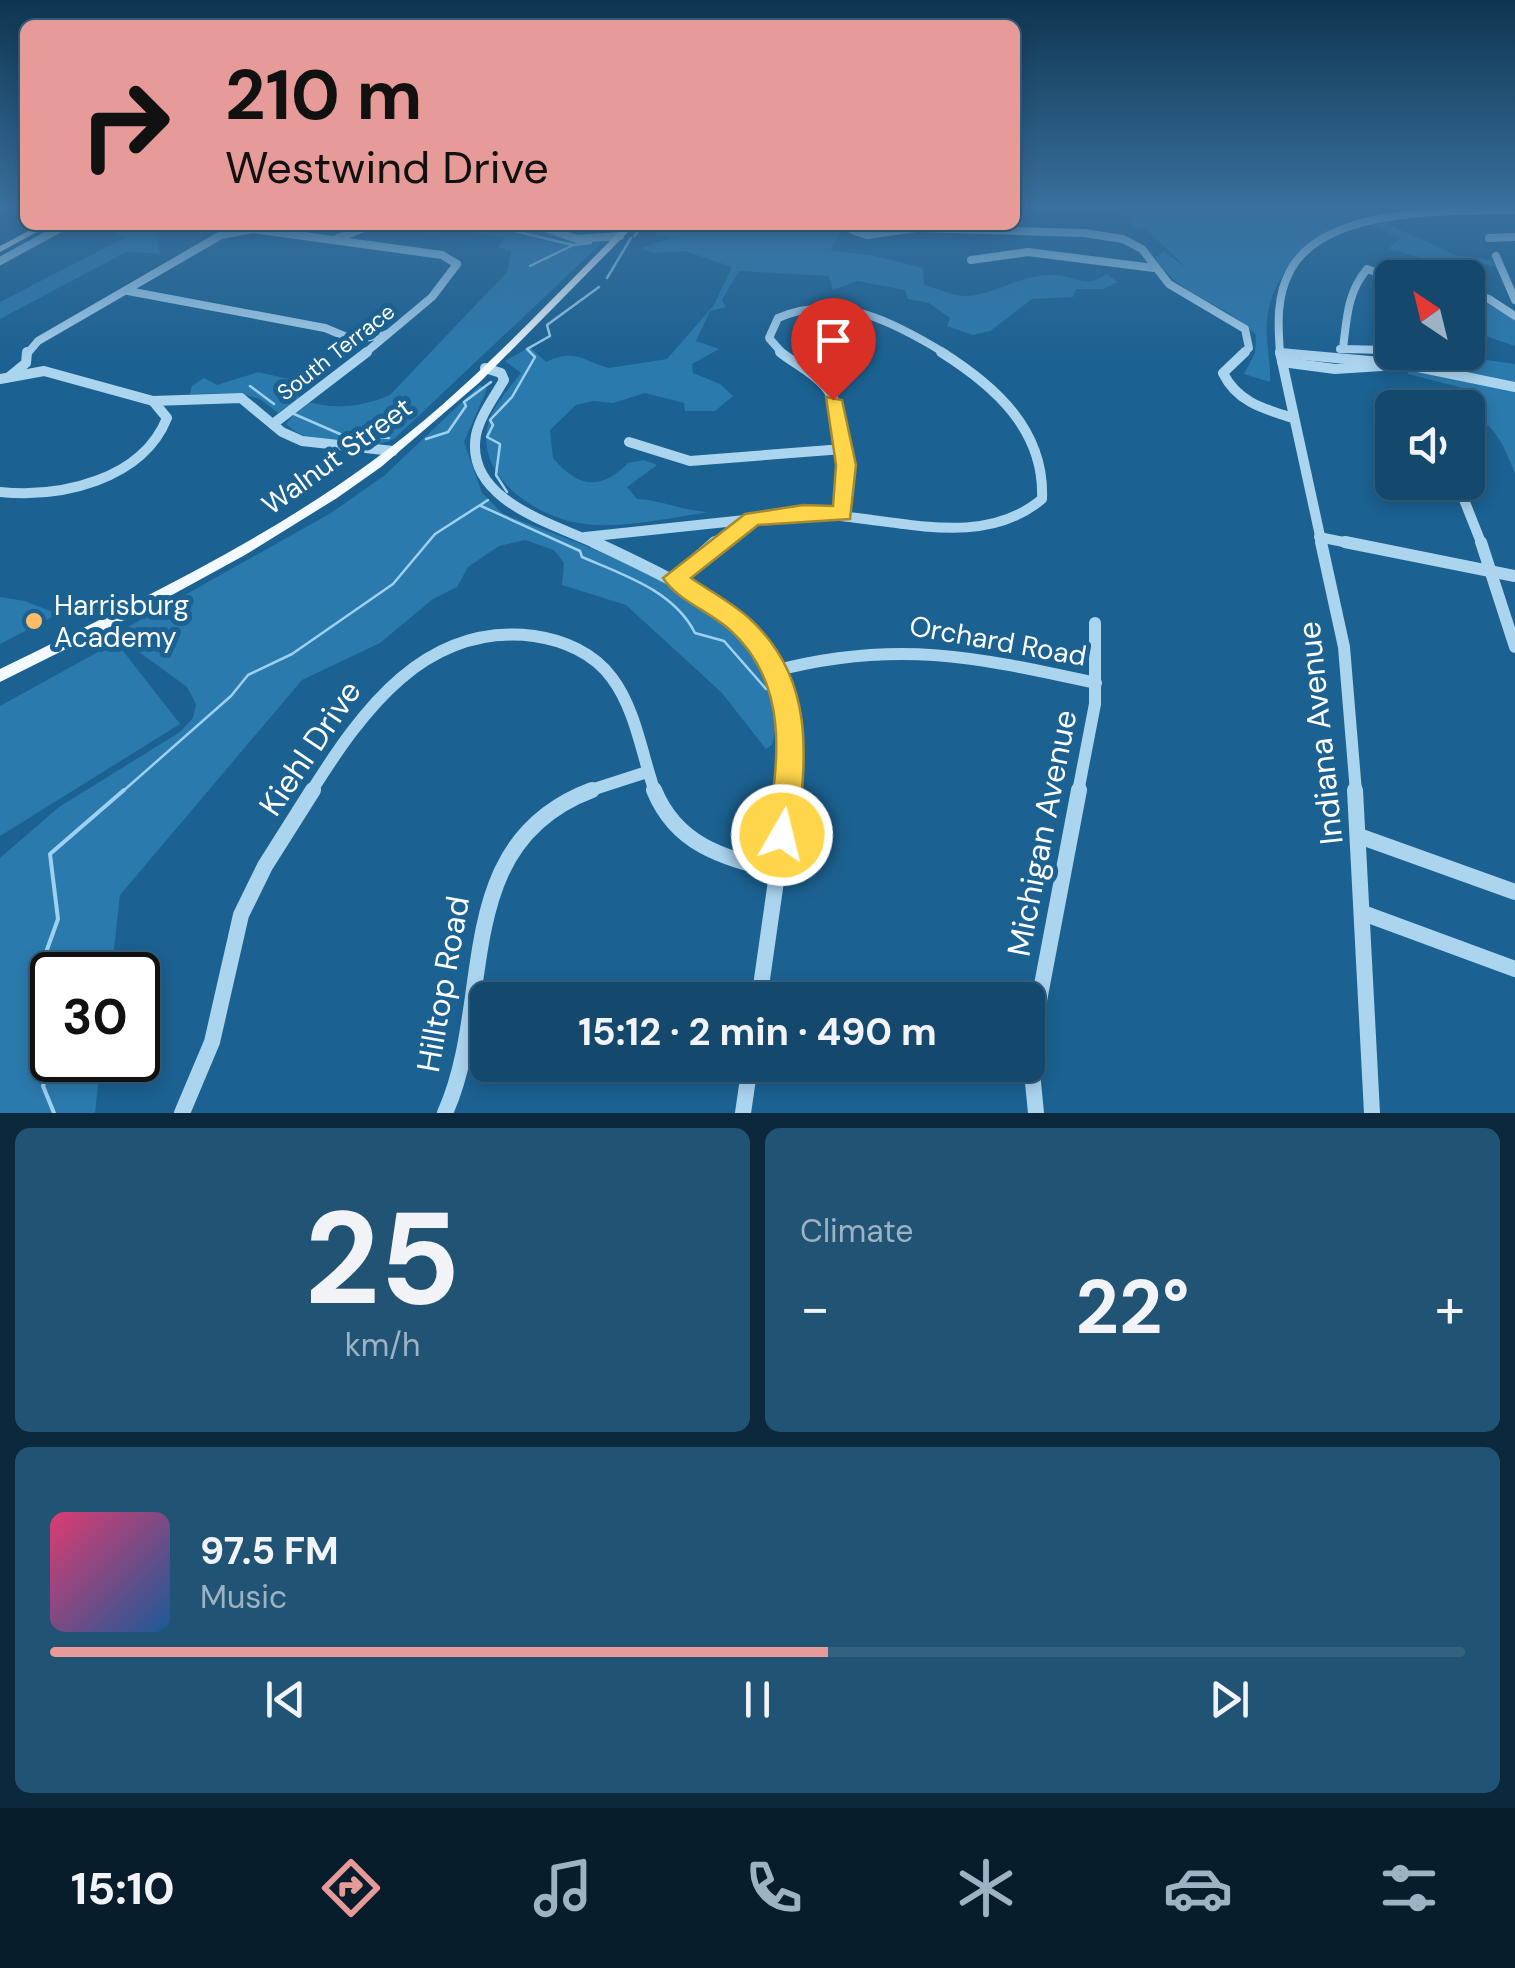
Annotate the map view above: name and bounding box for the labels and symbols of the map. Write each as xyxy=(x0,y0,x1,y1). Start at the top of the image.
north arrow xyxy=(1375,260,1485,370)
street label: South Terrace xyxy=(271,297,401,407)
pin xyxy=(791,298,876,401)
street label: Walnut Street xyxy=(254,389,420,523)
place label: Harrisburg Academy xyxy=(54,587,189,656)
street label: Orchard Road xyxy=(907,607,1089,675)
marker: Harrisburg Academy xyxy=(23,610,45,632)
street label: Indiana Avenue xyxy=(1287,619,1353,847)
street label: Kiehl Drive xyxy=(249,672,371,824)
street label: Michigan Avenue xyxy=(998,706,1086,960)
position arrow xyxy=(730,783,834,887)
street label: Hilltop Road xyxy=(407,893,479,1075)
speed limit sign: 30 xyxy=(30,952,160,1082)

